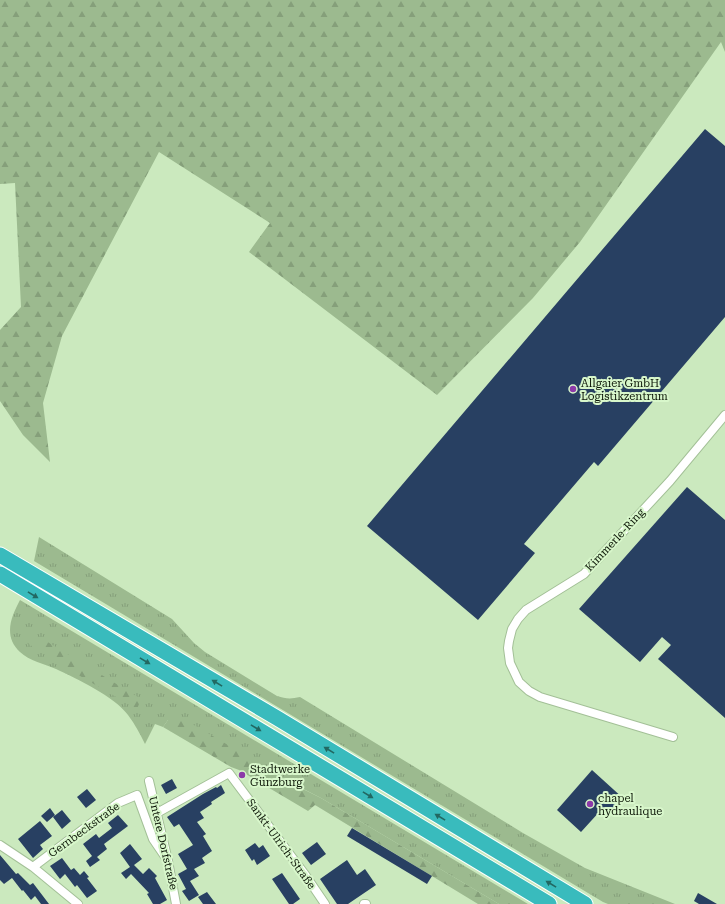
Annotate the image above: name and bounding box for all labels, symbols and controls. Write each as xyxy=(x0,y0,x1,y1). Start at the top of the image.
place label: Allgaier GmbH Logistikzentrum xyxy=(581,377,668,403)
marker: Allgaier GmbH Logistikzentrum xyxy=(568,384,578,394)
street label: Kimmerle-Ring xyxy=(583,505,648,574)
one-way arrow xyxy=(27,591,39,598)
one-way arrow xyxy=(139,658,151,665)
one-way arrow xyxy=(211,679,223,686)
one-way arrow xyxy=(250,725,262,732)
one-way arrow xyxy=(323,746,335,753)
place label: Stadtwerke Günzburg xyxy=(250,763,310,789)
marker: Stadtwerke Günzburg xyxy=(237,770,247,780)
one-way arrow xyxy=(362,792,374,799)
place label: chapel hydraulique xyxy=(598,792,662,818)
street label: Untere Dorfstraße xyxy=(146,795,180,891)
street label: Sankt-Ulrich-Straße xyxy=(244,796,318,892)
marker: chapel hydraulique xyxy=(585,799,595,809)
street label: Gernbeckstraße xyxy=(46,800,122,860)
one-way arrow xyxy=(434,813,446,820)
one-way arrow xyxy=(546,880,556,888)

